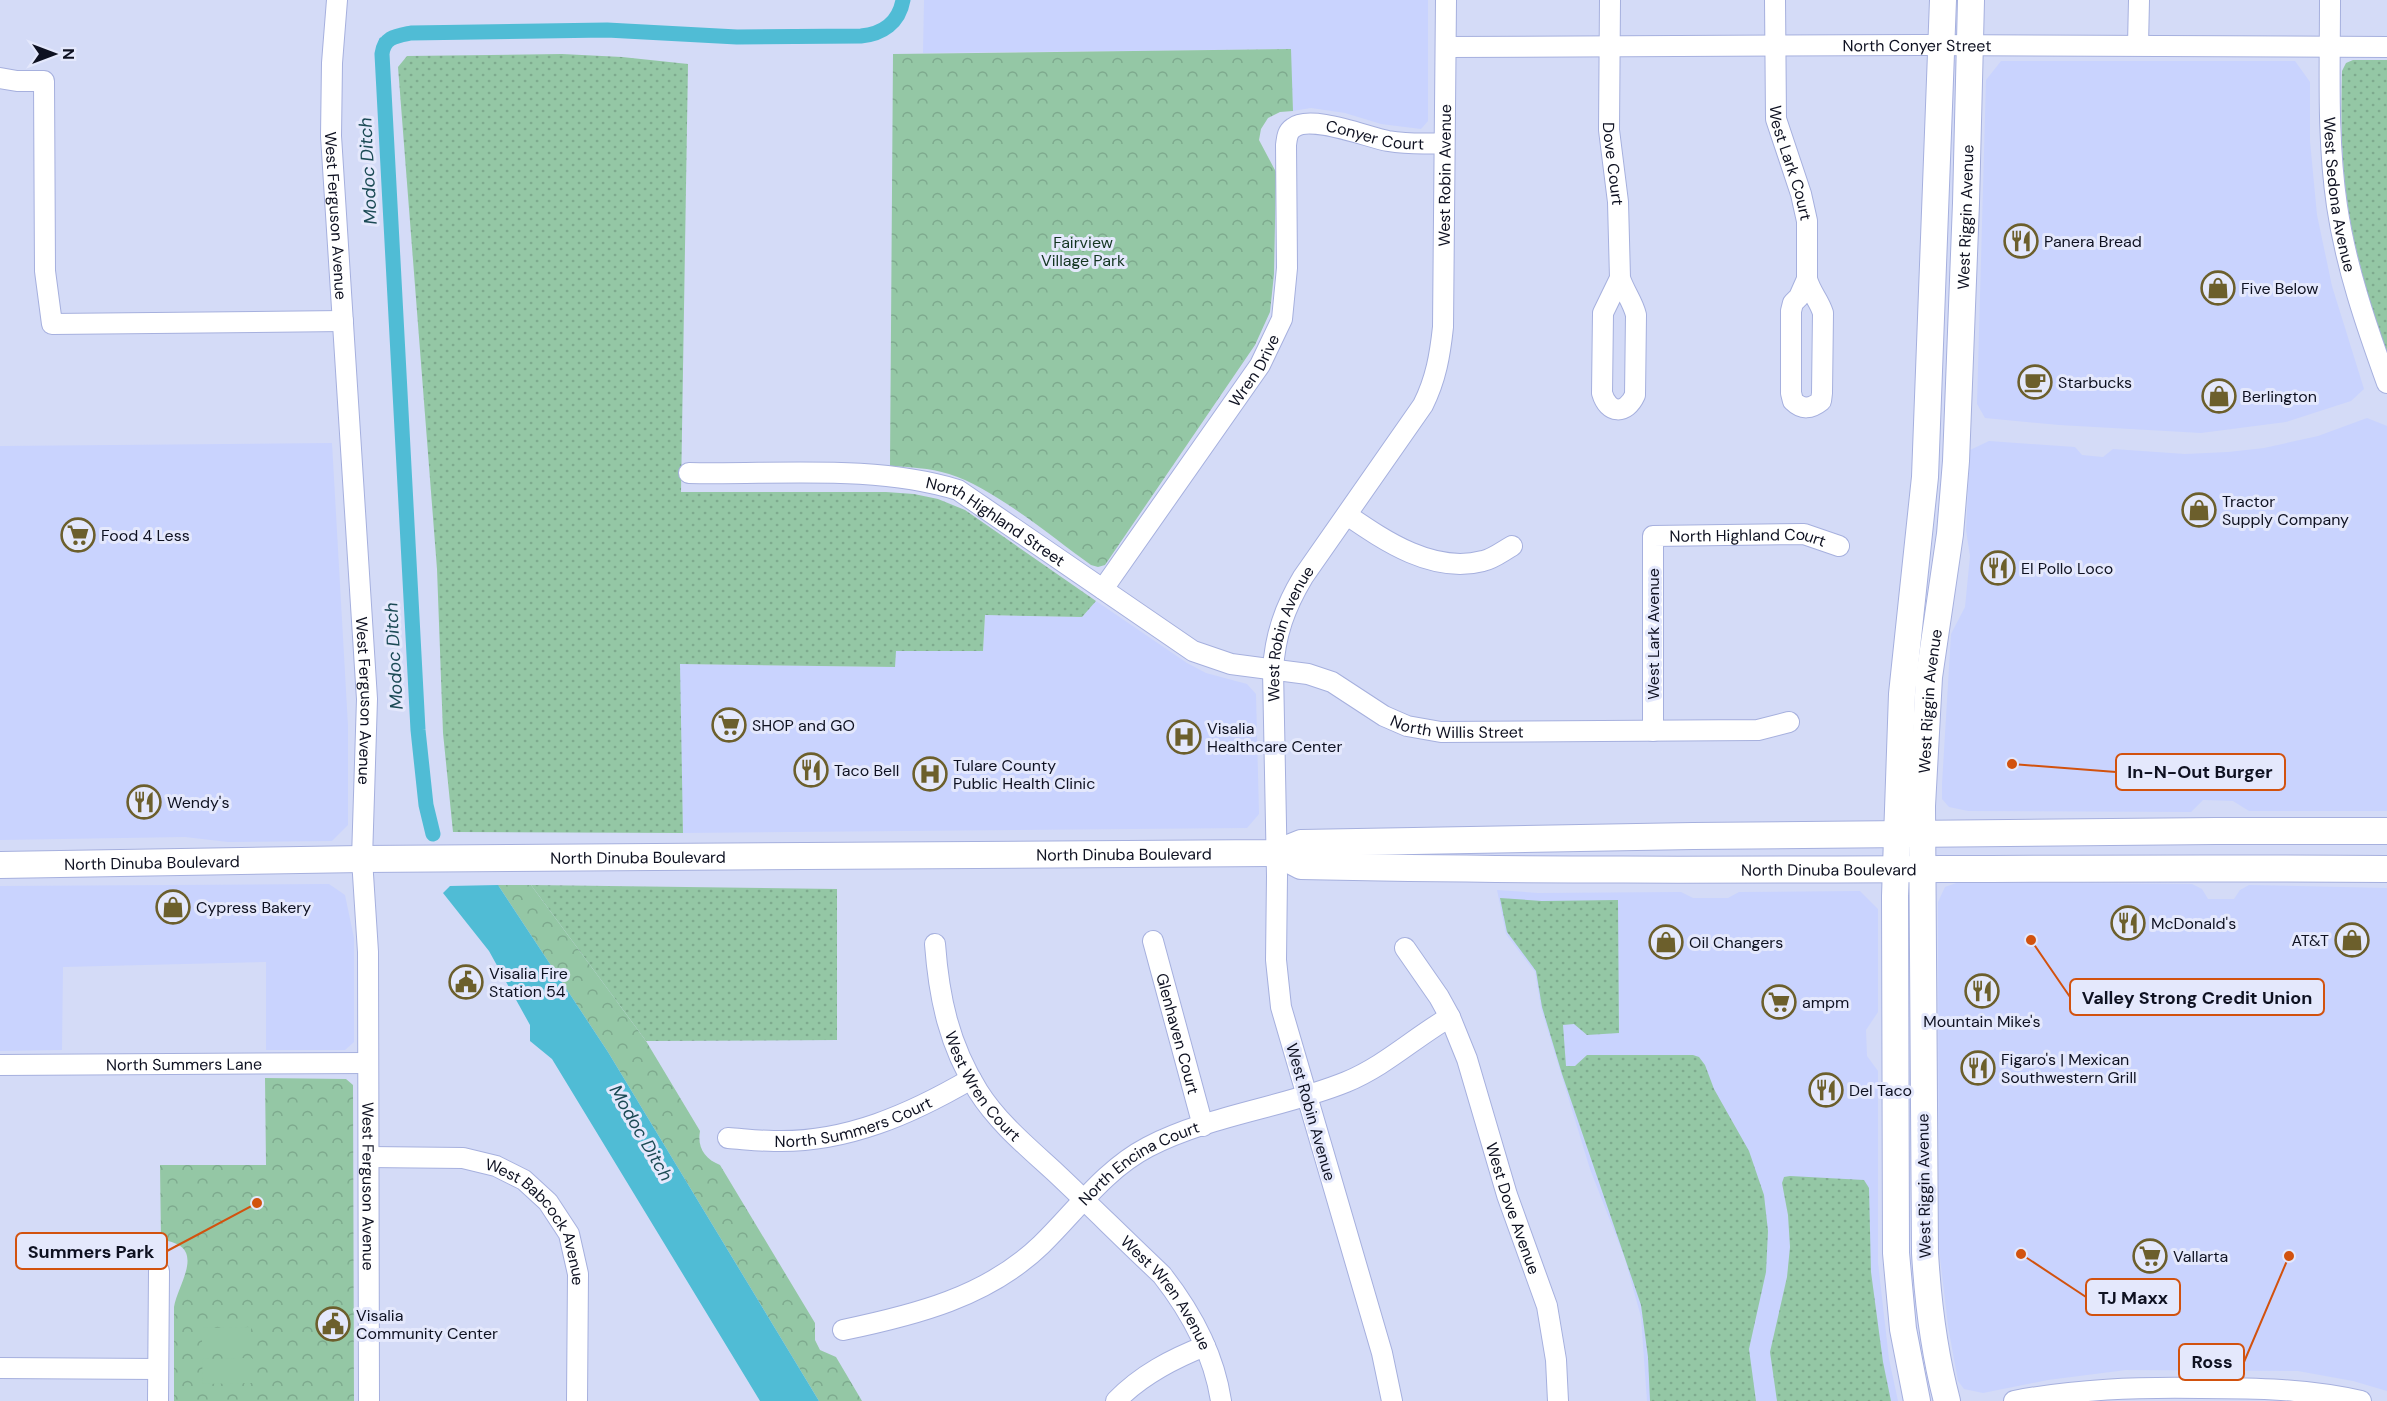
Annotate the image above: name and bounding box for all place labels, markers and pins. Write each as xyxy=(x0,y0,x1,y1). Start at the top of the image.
restaurant icon: Panera Bread xyxy=(2003,223,2039,259)
place label: Panera Bread xyxy=(2044,231,2142,252)
shop icon: Five Below xyxy=(2200,270,2236,306)
place label: Five Below xyxy=(2241,278,2318,299)
cafe icon: Starbucks xyxy=(2017,364,2053,400)
place label: Starbucks xyxy=(2058,372,2132,393)
shop icon: Berlington xyxy=(2201,378,2237,414)
place label: Berlington xyxy=(2242,386,2317,407)
place label: Tractor Supply Company xyxy=(2222,491,2349,530)
shop icon: Tractor Supply Company xyxy=(2181,492,2217,528)
supermarket icon: Food 4 Less xyxy=(60,517,96,553)
place label: Food 4 Less xyxy=(101,525,190,546)
restaurant icon: El Pollo Loco xyxy=(1980,550,2016,586)
place label: El Pollo Loco xyxy=(2021,558,2113,579)
supermarket icon: SHOP and GO xyxy=(711,707,747,743)
place label: SHOP and GO xyxy=(752,715,855,736)
place label: Visalia Healthcare Center xyxy=(1207,718,1342,757)
hospital icon: Visalia Healthcare Center xyxy=(1166,719,1202,755)
restaurant icon: Taco Bell xyxy=(793,752,829,788)
callout: In-N-Out Burger xyxy=(2116,754,2285,790)
place label: Tulare County Public Health Clinic xyxy=(953,755,1095,794)
hospital icon: Tulare County Public Health Clinic xyxy=(912,756,948,792)
place label: Taco Bell xyxy=(834,760,899,781)
restaurant icon: Wendy's xyxy=(126,784,162,820)
place label: Wendy's xyxy=(167,792,229,813)
shop icon: Cypress Bakery xyxy=(155,889,191,925)
place label: Cypress Bakery xyxy=(196,897,311,918)
restaurant icon: McDonald's xyxy=(2110,905,2146,941)
place label: McDonald's xyxy=(2151,913,2236,934)
shop icon: AT&T xyxy=(2334,922,2370,958)
shop icon: Oil Changers xyxy=(1648,924,1684,960)
place label: AT&T xyxy=(2291,930,2329,951)
place label: Oil Changers xyxy=(1689,932,1783,953)
place label: Visalia Fire Station 54 xyxy=(489,963,568,1002)
public building icon: Visalia Fire Station 54 xyxy=(448,964,484,1000)
restaurant icon: Mountain Mike's xyxy=(1964,973,2000,1009)
callout: Valley Strong Credit Union xyxy=(2070,979,2324,1015)
supermarket icon: ampm xyxy=(1761,984,1797,1020)
place label: ampm xyxy=(1802,992,1849,1013)
place label: Mountain Mike's xyxy=(1923,1011,2041,1032)
place label: Figaro's | Mexican Southwestern Grill xyxy=(2001,1049,2137,1088)
restaurant icon: Figaro's | Mexican Southwestern Grill xyxy=(1960,1050,1996,1086)
restaurant icon: Del Taco xyxy=(1808,1072,1844,1108)
place label: Del Taco xyxy=(1849,1080,1912,1101)
callout: Summers Park xyxy=(16,1233,167,1269)
supermarket icon: Vallarta xyxy=(2132,1238,2168,1274)
place label: Vallarta xyxy=(2173,1246,2228,1267)
callout: TJ Maxx xyxy=(2086,1279,2180,1315)
place label: Visalia Community Center xyxy=(356,1305,498,1344)
public building icon: Visalia Community Center xyxy=(315,1306,351,1342)
callout: Ross xyxy=(2179,1344,2244,1380)

